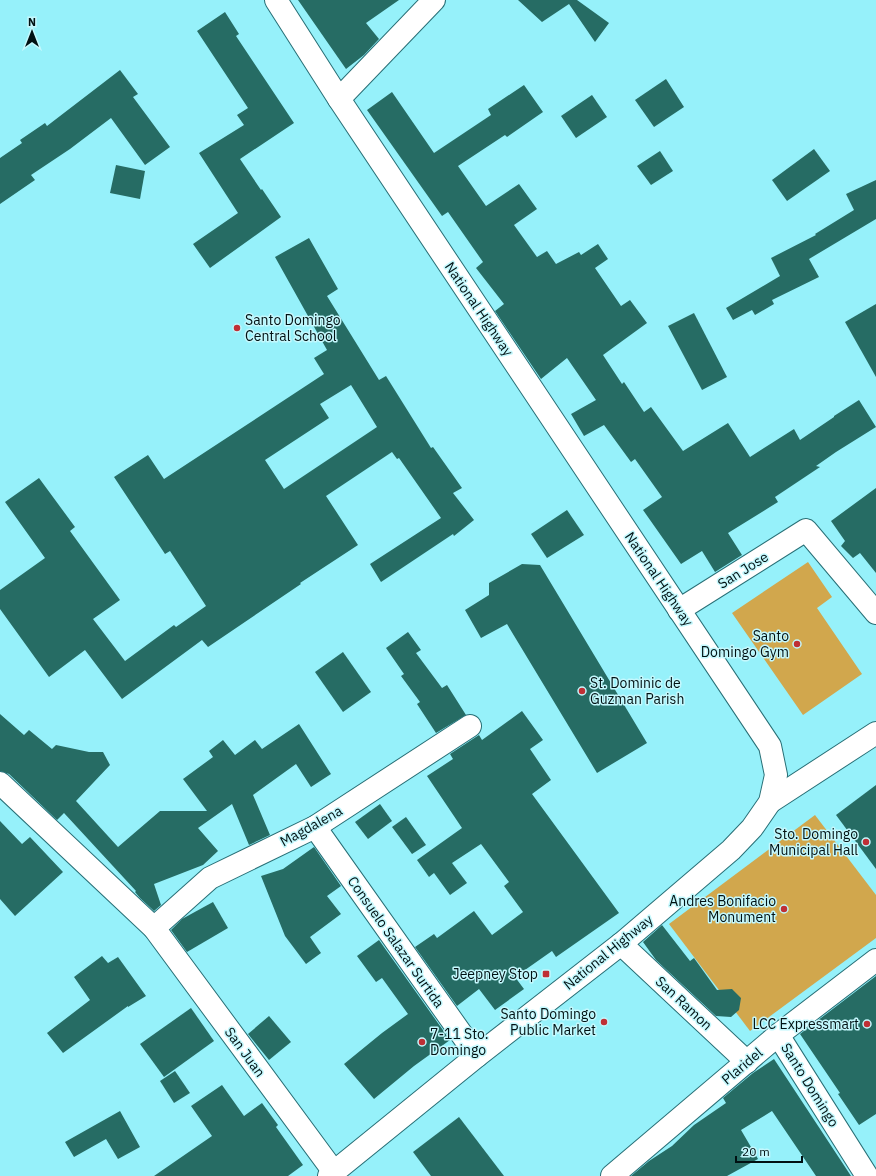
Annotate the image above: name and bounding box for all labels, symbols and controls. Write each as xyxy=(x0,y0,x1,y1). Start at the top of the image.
north arrow xyxy=(12,12,52,52)
text: N xyxy=(28,15,36,29)
street label: National Highway xyxy=(441,258,517,360)
place label: Santo Domingo Central School xyxy=(245,311,341,345)
marker: Santo Domingo Central School xyxy=(232,323,242,333)
street label: National Highway xyxy=(621,528,697,630)
street label: San Jose xyxy=(714,547,772,593)
place label: Santo Domingo Gym xyxy=(701,627,789,661)
marker: Santo Domingo Gym xyxy=(792,639,802,649)
place label: St. Dominic de Guzman Parish xyxy=(590,674,684,708)
marker: St. Dominic de Guzman Parish xyxy=(577,686,587,696)
street label: Magdalena xyxy=(277,801,346,851)
place label: Sto. Domingo Municipal Hall xyxy=(769,825,858,859)
marker: Sto. Domingo Municipal Hall xyxy=(861,837,871,847)
street label: Consuelo Salazar Surtida xyxy=(344,873,449,1012)
place label: Andres Bonifacio Monument xyxy=(669,892,776,926)
marker: Andres Bonifacio Monument xyxy=(779,904,789,914)
street label: National Highway xyxy=(560,910,656,994)
place label: Jeepney Stop xyxy=(453,965,538,983)
marker: Jeepney Stop xyxy=(541,969,551,979)
street label: San Ramon xyxy=(652,972,716,1034)
place label: Santo Domingo Public Market xyxy=(500,1005,596,1039)
place label: LCC Expressmart xyxy=(752,1015,859,1033)
marker: Santo Domingo Public Market xyxy=(599,1017,609,1027)
marker: LCC Expressmart xyxy=(862,1019,872,1029)
street label: San Juan xyxy=(221,1023,269,1081)
place label: 7-11 Sto. Domingo xyxy=(430,1025,488,1059)
marker: 7-11 Sto. Domingo xyxy=(417,1037,427,1047)
street label: Santo Domingo xyxy=(777,1040,843,1130)
street label: Plaridel xyxy=(718,1044,766,1088)
scale bar xyxy=(736,1138,802,1164)
text: 20 m xyxy=(742,1144,770,1159)

